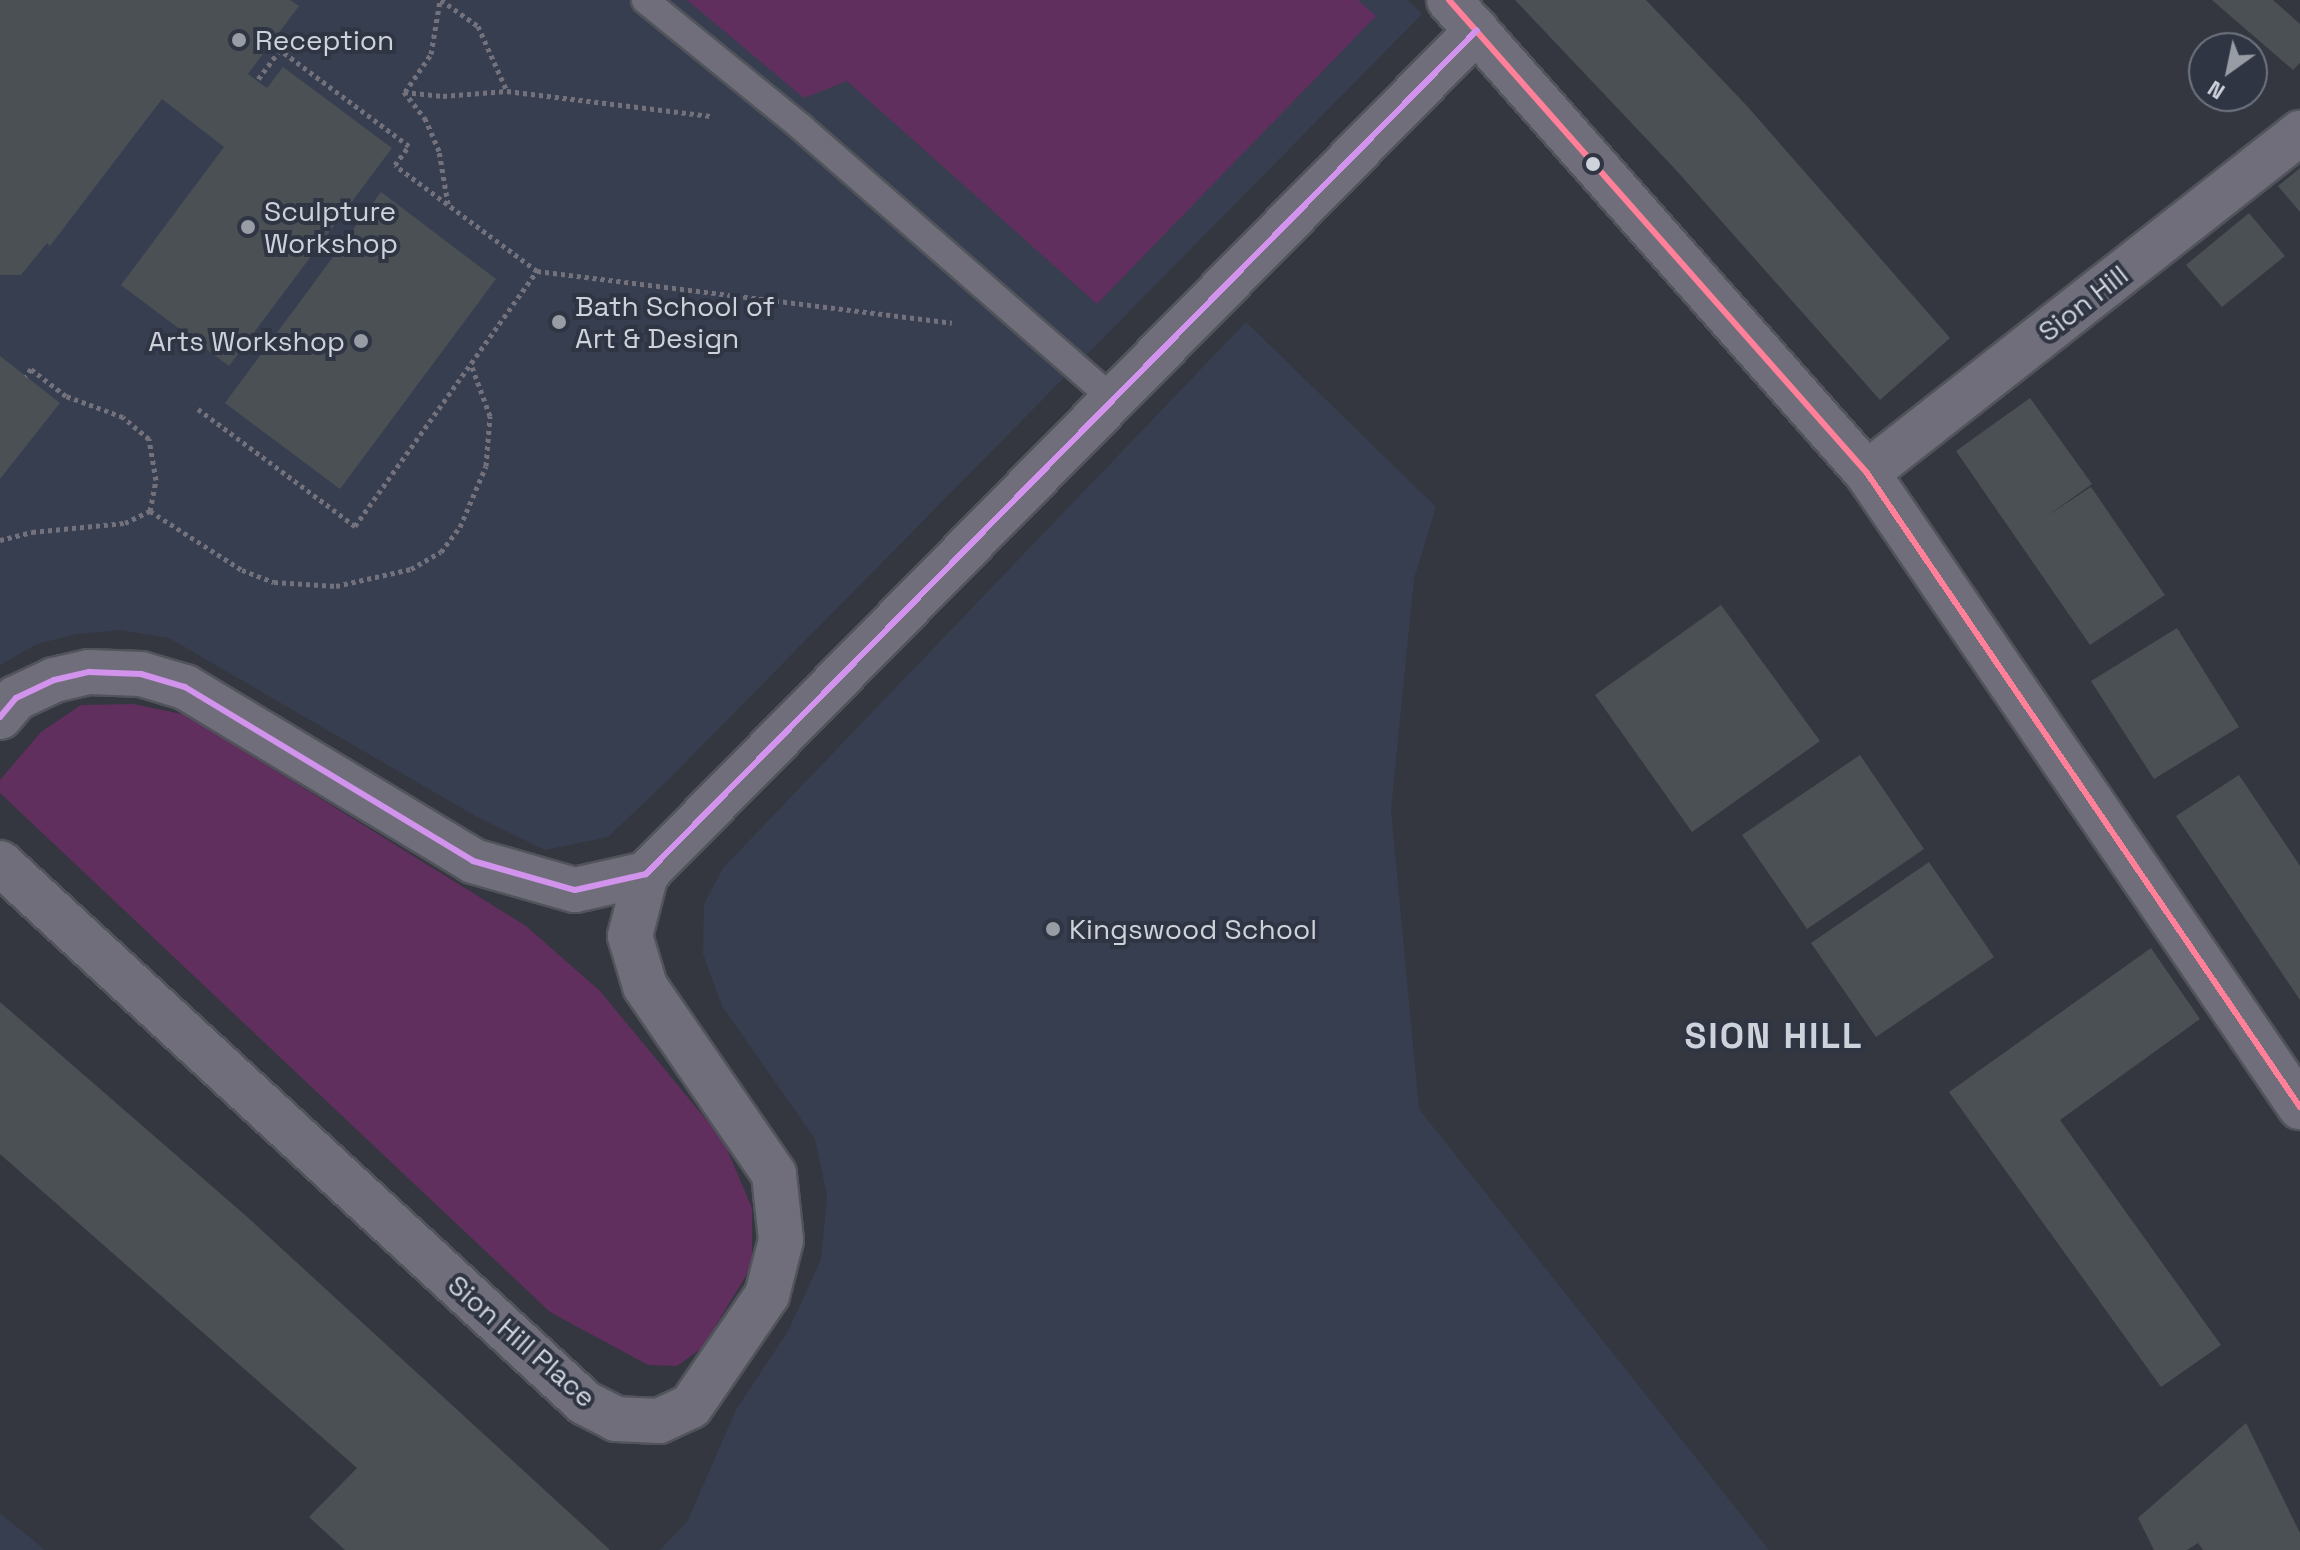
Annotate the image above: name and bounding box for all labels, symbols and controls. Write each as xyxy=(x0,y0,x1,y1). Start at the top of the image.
place label: Reception xyxy=(255,23,394,57)
marker: Reception xyxy=(230,31,248,49)
north arrow xyxy=(2188,32,2268,112)
text: N xyxy=(2202,75,2230,106)
unlabelled marker xyxy=(1585,156,1601,172)
place label: Sculpture Workshop xyxy=(264,194,398,260)
marker: Sculpture Workshop xyxy=(239,218,257,236)
street label: Sion Hill xyxy=(2031,258,2135,348)
place label: Bath School of Art & Design xyxy=(575,289,775,355)
marker: Bath School of Art & Design xyxy=(550,313,568,331)
place label: Arts Workshop xyxy=(148,324,345,358)
marker: Arts Workshop xyxy=(352,332,370,350)
place label: Kingswood School xyxy=(1069,912,1317,946)
marker: Kingswood School xyxy=(1044,920,1062,938)
district label: SION HILL xyxy=(1684,1015,1864,1059)
street label: Sion Hill Place xyxy=(441,1268,603,1414)

